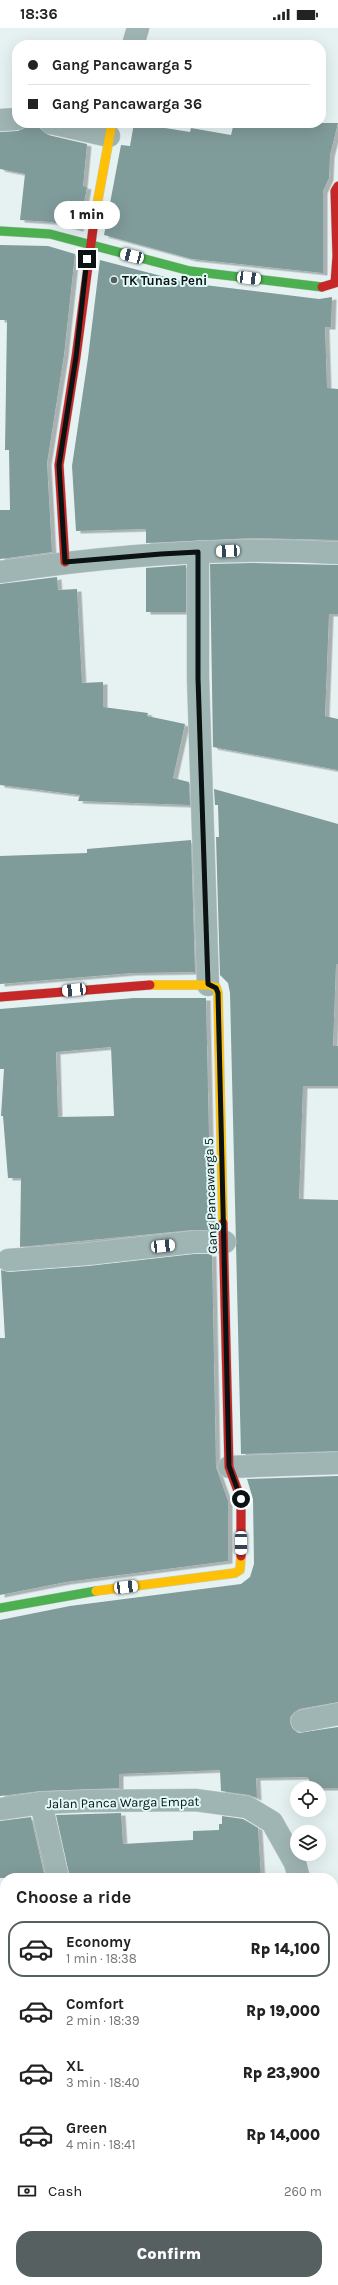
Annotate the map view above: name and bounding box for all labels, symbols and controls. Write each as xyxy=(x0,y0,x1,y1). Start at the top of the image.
text: 18:36 xyxy=(20,5,58,23)
text: Gang Pancawarga 5 xyxy=(52,56,192,74)
text: Gang Pancawarga 36 xyxy=(52,95,202,113)
callout: 1 min xyxy=(54,201,120,229)
text: 1 min xyxy=(70,207,104,222)
car xyxy=(119,247,145,265)
route end xyxy=(78,250,96,268)
car xyxy=(236,271,262,285)
place label: TK Tunas Peni xyxy=(122,273,207,288)
marker: TK Tunas Peni xyxy=(109,275,119,285)
car xyxy=(216,544,240,558)
car xyxy=(61,983,87,997)
street label: Gang Pancawarga 5 xyxy=(201,1138,220,1254)
car xyxy=(150,1239,176,1253)
route start xyxy=(232,1490,250,1508)
car xyxy=(235,1531,247,1555)
car xyxy=(113,1580,139,1594)
map controls xyxy=(290,1781,326,1861)
button: locate xyxy=(290,1781,326,1817)
street label: Jalan Panca Warga Empat xyxy=(46,1794,200,1811)
button: layers xyxy=(290,1825,326,1861)
text: Choose a ride xyxy=(16,1886,131,1908)
icon: car xyxy=(18,1931,54,1967)
text: Economy xyxy=(66,1933,131,1951)
text: Rp 14,100 xyxy=(251,1940,320,1958)
text: 1 min · 18:38 xyxy=(66,1951,137,1966)
icon: car xyxy=(18,1993,54,2029)
text: Comfort xyxy=(66,1995,124,2013)
text: Rp 19,000 xyxy=(246,2002,320,2020)
text: 2 min · 18:39 xyxy=(66,2013,140,2028)
icon: car xyxy=(18,2055,54,2091)
text: XL xyxy=(66,2057,84,2075)
text: Rp 23,900 xyxy=(243,2064,320,2082)
text: 3 min · 18:40 xyxy=(66,2075,139,2090)
icon: car xyxy=(18,2117,54,2153)
text: Green xyxy=(66,2119,107,2137)
text: Rp 14,000 xyxy=(246,2126,320,2144)
text: 4 min · 18:41 xyxy=(66,2137,136,2152)
icon: cash xyxy=(16,2180,38,2202)
text: Cash xyxy=(48,2182,82,2200)
text: 260 m xyxy=(284,2184,322,2199)
button: Confirm xyxy=(16,2231,322,2277)

